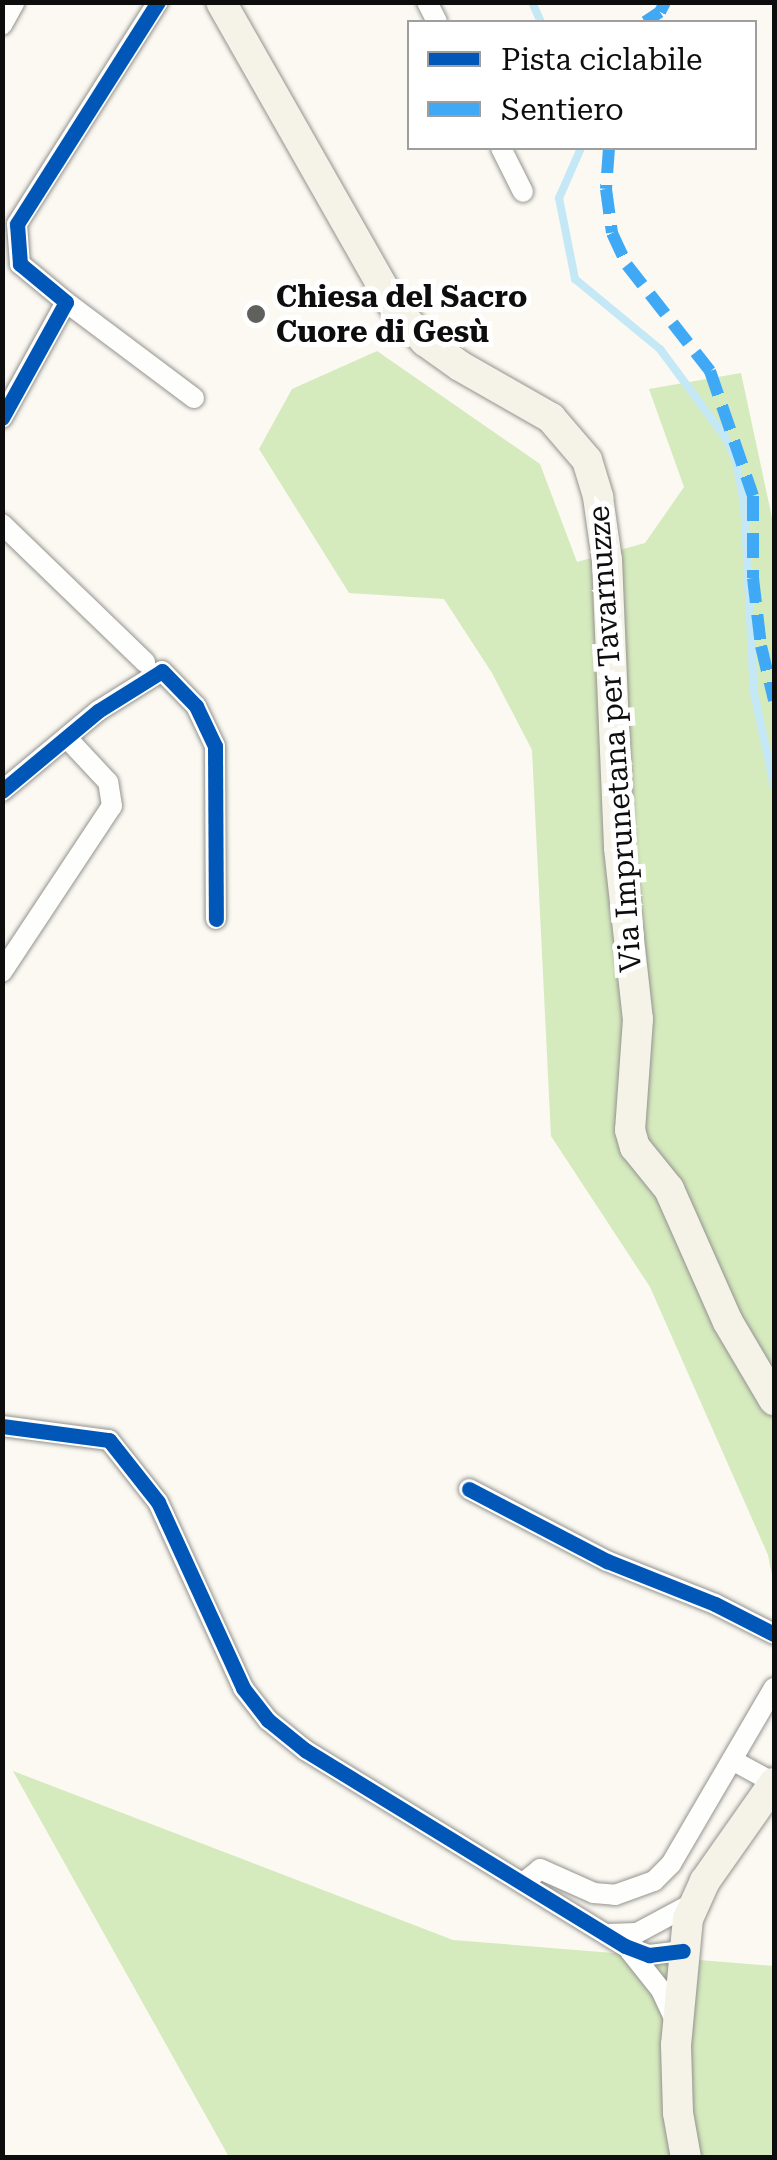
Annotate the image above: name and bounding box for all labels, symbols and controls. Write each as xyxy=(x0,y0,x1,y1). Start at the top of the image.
legend xyxy=(407,20,757,150)
text: Pista ciclabile xyxy=(501,42,703,77)
text: Sentiero xyxy=(501,92,624,127)
place label: Chiesa del Sacro Cuore di Gesù xyxy=(276,279,527,350)
marker: Chiesa del Sacro Cuore di Gesù xyxy=(245,303,267,325)
street label: Via Imprunetana per Tavarnuzze xyxy=(581,505,649,973)

